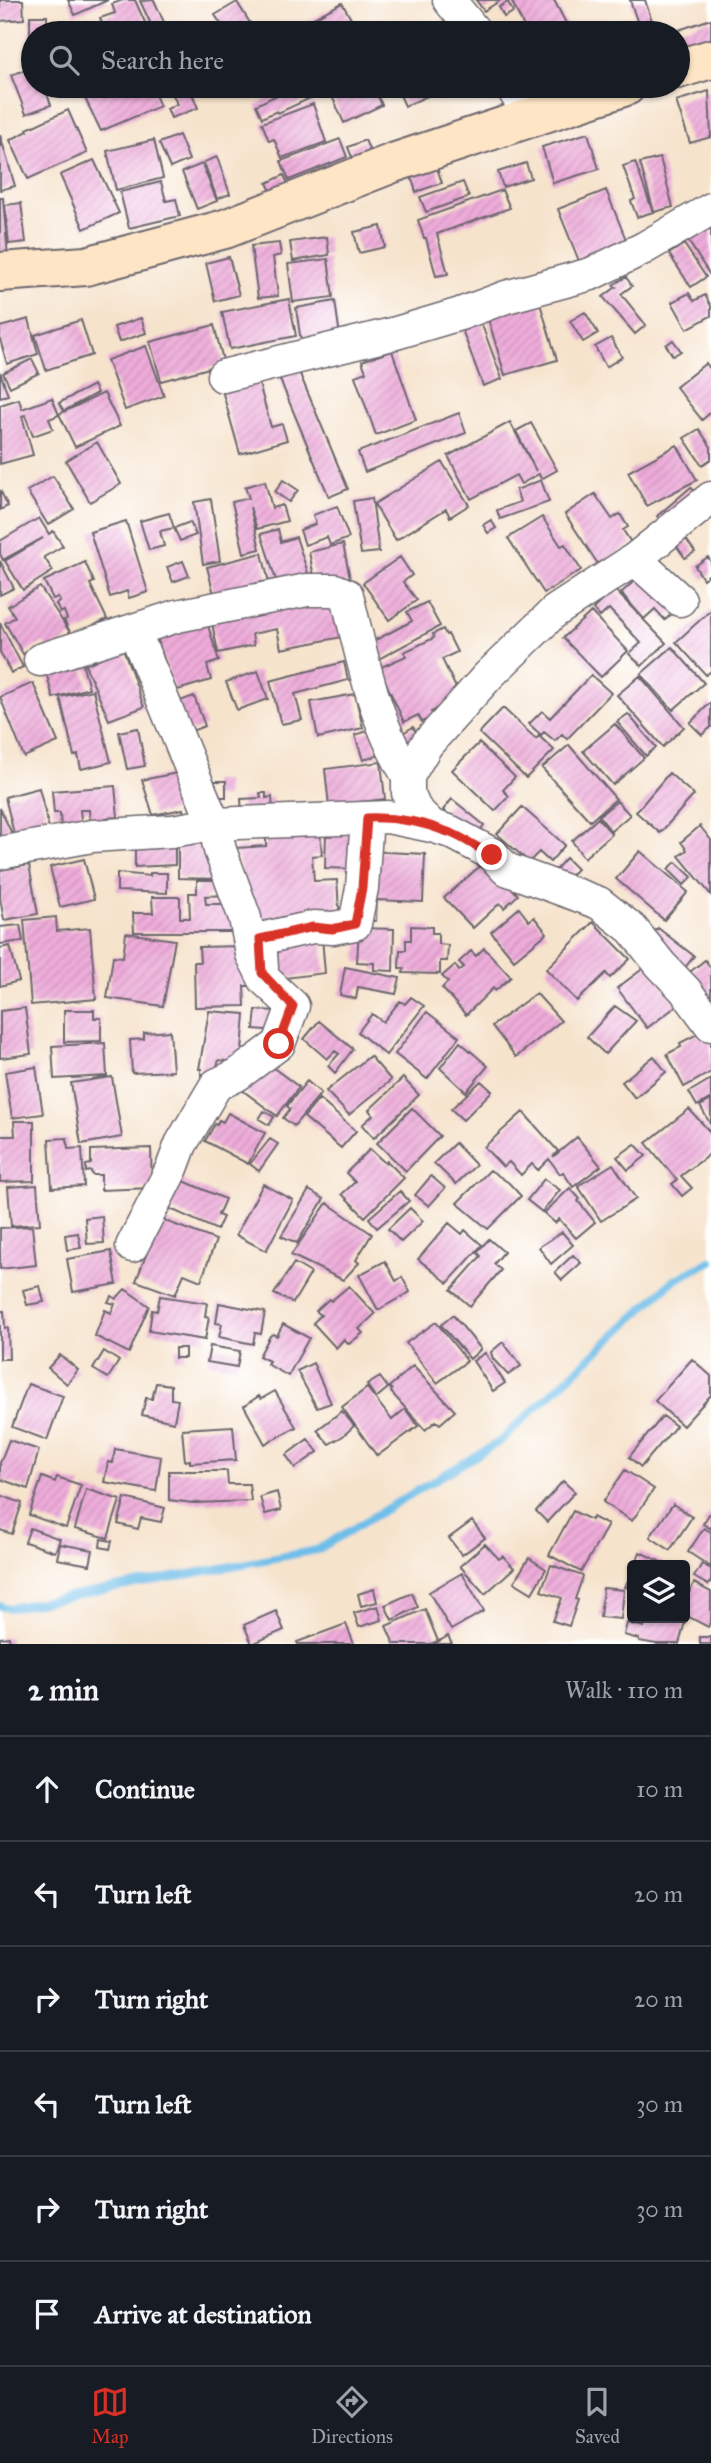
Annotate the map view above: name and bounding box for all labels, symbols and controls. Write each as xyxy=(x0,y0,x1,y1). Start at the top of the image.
search box xyxy=(21,21,690,98)
icon: search xyxy=(45,41,83,79)
text: Search here xyxy=(101,44,224,76)
route end xyxy=(476,839,507,870)
route start xyxy=(263,1028,294,1059)
map controls xyxy=(627,1560,690,1623)
button: layers xyxy=(627,1560,690,1623)
text: 2 min xyxy=(28,1672,99,1708)
text: Walk · 110 m xyxy=(565,1676,683,1704)
icon: ahead xyxy=(28,1770,66,1808)
text: Continue xyxy=(95,1773,195,1805)
text: 10 m xyxy=(636,1775,683,1803)
icon: left xyxy=(28,1875,66,1913)
text: Turn left xyxy=(95,1878,191,1910)
text: 20 m xyxy=(634,1880,683,1908)
icon: right xyxy=(28,1980,66,2018)
text: Turn right xyxy=(95,1983,208,2015)
text: 20 m xyxy=(634,1985,683,2013)
icon: left xyxy=(28,2085,66,2123)
text: Turn left xyxy=(95,2088,191,2120)
text: 30 m xyxy=(636,2090,683,2118)
icon: right xyxy=(28,2190,66,2228)
text: Turn right xyxy=(95,2193,208,2225)
text: 30 m xyxy=(636,2195,683,2223)
icon: arrive xyxy=(28,2295,66,2333)
text: Arrive at destination xyxy=(95,2298,312,2330)
tab: Map xyxy=(91,2383,129,2448)
tab: Directions xyxy=(311,2383,393,2448)
tab: Saved xyxy=(575,2383,620,2448)

